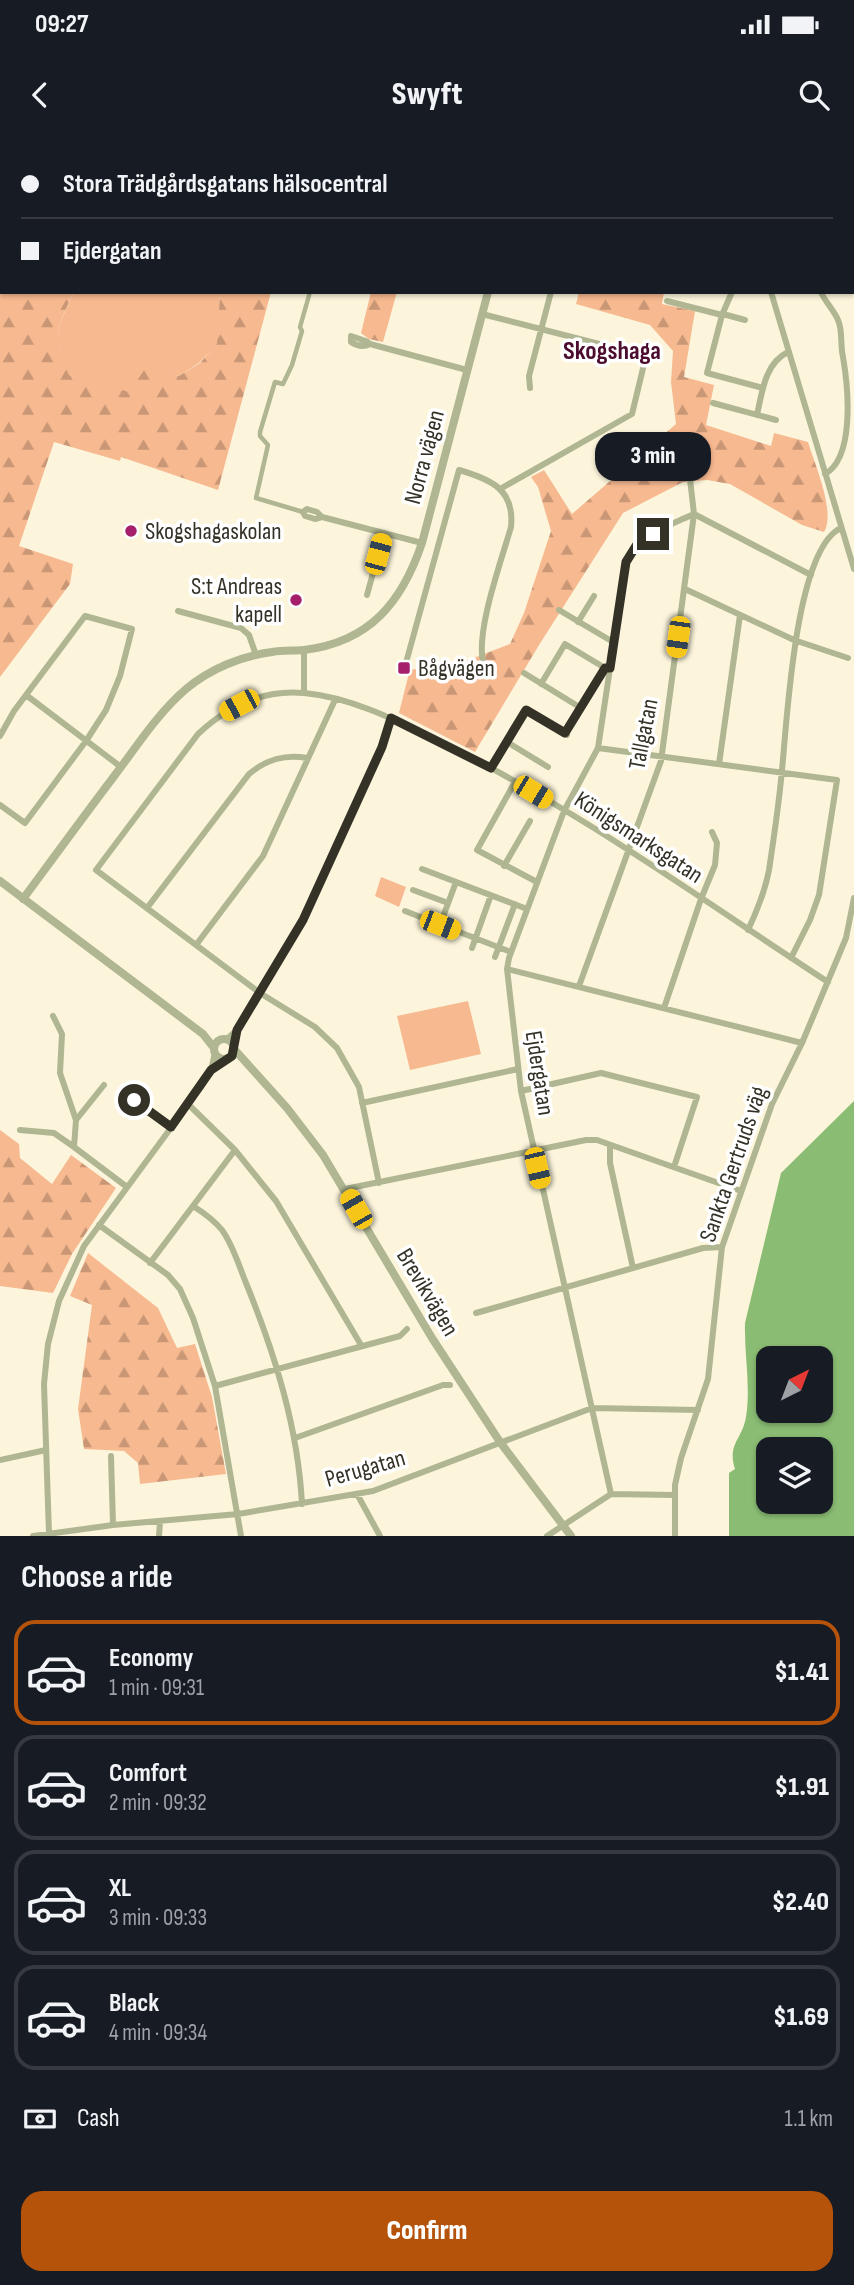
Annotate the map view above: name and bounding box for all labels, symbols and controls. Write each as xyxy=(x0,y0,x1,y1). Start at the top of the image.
text: 09:27 xyxy=(35,9,88,40)
text: Swyft xyxy=(392,75,462,114)
icon: back xyxy=(21,76,59,114)
icon: search xyxy=(795,76,833,114)
text: Stora Trädgårdsgatans hälsocentral xyxy=(63,169,387,200)
text: Ejdergatan xyxy=(63,236,161,267)
district label: Skogshaga xyxy=(563,336,661,367)
street label: Norra vägen xyxy=(398,407,451,507)
callout: 3 min xyxy=(595,432,711,482)
text: 3 min xyxy=(631,442,675,470)
place label: Skogshagaskolan xyxy=(145,517,282,546)
route end xyxy=(637,518,669,550)
marker: Skogshagaskolan xyxy=(123,523,139,539)
car xyxy=(363,531,394,577)
place label: S:t Andreas kapell xyxy=(191,572,282,629)
marker: S:t Andreas kapell xyxy=(288,592,304,608)
car xyxy=(665,615,692,659)
place label: Bågvägen xyxy=(418,654,495,683)
marker: Bågvägen xyxy=(396,660,412,676)
car xyxy=(216,686,263,724)
street label: Tallgatan xyxy=(622,696,665,772)
car xyxy=(510,772,557,812)
street label: Königsmarksgatan xyxy=(569,785,708,890)
car xyxy=(417,908,464,942)
street label: Ejdergatan xyxy=(519,1029,560,1117)
street label: Sankta Gertruds väg xyxy=(693,1083,774,1246)
route start xyxy=(118,1084,150,1116)
car xyxy=(523,1145,552,1191)
car xyxy=(337,1186,376,1232)
street label: Brevikvägen xyxy=(390,1243,465,1341)
north arrow xyxy=(756,1346,833,1423)
map controls xyxy=(756,1346,833,1514)
button: layers xyxy=(756,1437,833,1514)
street label: Perugatan xyxy=(322,1443,409,1494)
text: Choose a ride xyxy=(21,1558,173,1597)
icon: car xyxy=(25,1641,88,1704)
text: Economy xyxy=(109,1643,193,1674)
text: $1.41 xyxy=(774,1657,829,1688)
text: 1 min · 09:31 xyxy=(109,1674,204,1702)
icon: car xyxy=(25,1756,88,1819)
text: Comfort xyxy=(109,1758,187,1789)
text: $1.91 xyxy=(775,1772,829,1803)
text: 2 min · 09:32 xyxy=(109,1789,207,1817)
icon: car xyxy=(25,1871,88,1934)
text: XL xyxy=(109,1873,131,1904)
text: $2.40 xyxy=(772,1887,829,1918)
text: 3 min · 09:33 xyxy=(109,1904,207,1932)
icon: car xyxy=(25,1986,88,2049)
text: Black xyxy=(109,1988,159,2019)
text: $1.69 xyxy=(773,2002,829,2033)
text: 4 min · 09:34 xyxy=(109,2019,207,2047)
icon: cash xyxy=(21,2100,59,2138)
text: Cash xyxy=(77,2103,120,2134)
text: 1.1 km xyxy=(784,2105,833,2133)
button: Confirm xyxy=(21,2191,833,2271)

